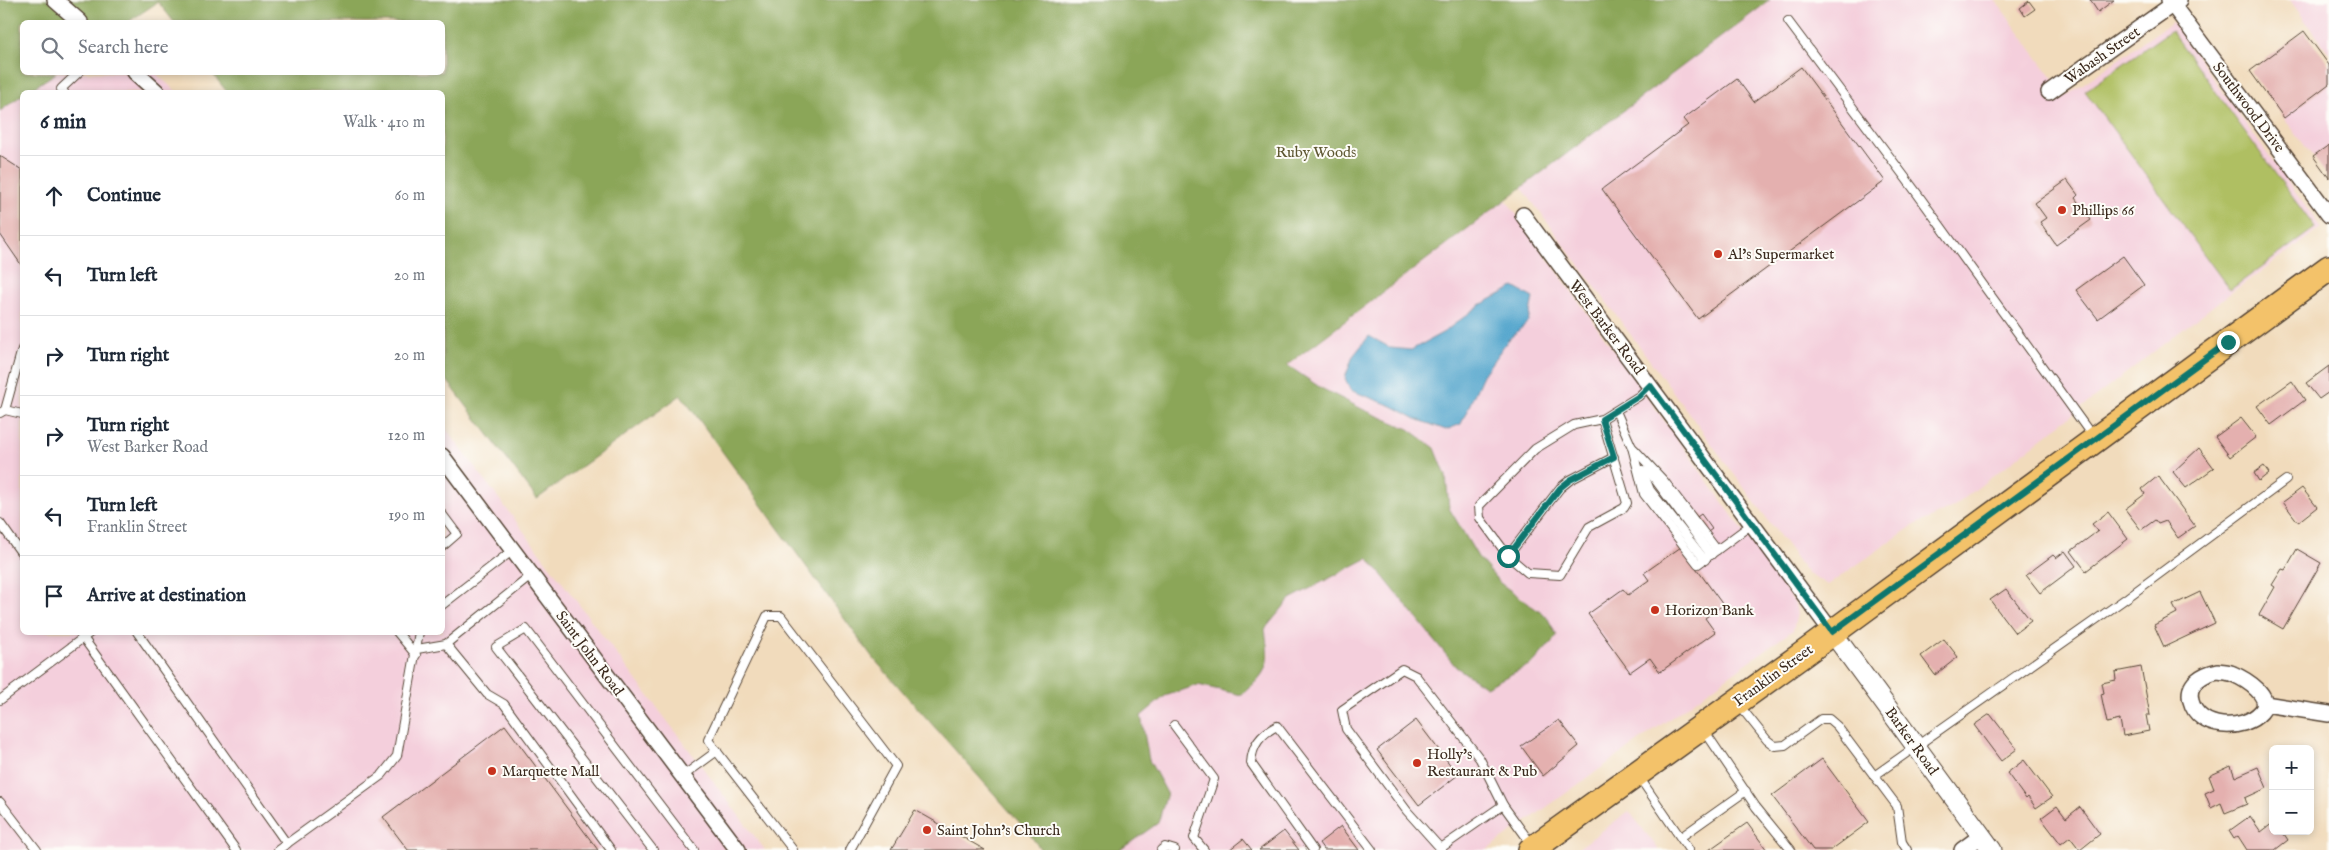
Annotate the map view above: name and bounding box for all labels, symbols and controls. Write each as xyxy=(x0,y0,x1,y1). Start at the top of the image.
search box xyxy=(20,20,445,75)
street label: Wabash Street xyxy=(2061,22,2144,88)
icon: search xyxy=(38,34,66,62)
text: Search here xyxy=(78,36,169,60)
street label: Southwood Drive xyxy=(2208,58,2289,156)
text: 6 min xyxy=(40,109,86,136)
text: Walk · 410 m xyxy=(343,113,425,133)
park label: Ruby Woods xyxy=(1276,143,1356,162)
icon: ahead xyxy=(40,182,68,210)
text: Continue xyxy=(87,184,161,208)
text: 60 m xyxy=(395,186,425,206)
place label: Phillips 66 xyxy=(2072,201,2135,220)
marker: Phillips 66 xyxy=(2056,204,2068,216)
place label: Al's Supermarket xyxy=(1727,245,1834,264)
marker: Al's Supermarket xyxy=(1712,248,1724,260)
icon: left xyxy=(40,262,68,290)
text: Turn left xyxy=(87,264,158,288)
text: 20 m xyxy=(394,266,425,286)
street label: West Barker Road xyxy=(1565,276,1649,379)
route end xyxy=(2217,331,2240,354)
icon: right xyxy=(40,342,68,370)
text: Turn right xyxy=(87,344,169,368)
text: 20 m xyxy=(394,346,425,366)
text: Turn right xyxy=(87,414,169,438)
icon: right xyxy=(40,422,68,450)
text: 120 m xyxy=(388,426,425,446)
text: West Barker Road xyxy=(87,438,208,458)
text: Turn left xyxy=(87,494,158,518)
icon: left xyxy=(40,502,68,530)
text: 190 m xyxy=(388,506,425,526)
text: Franklin Street xyxy=(87,518,187,538)
route start xyxy=(1497,545,1520,568)
icon: arrive xyxy=(40,582,68,610)
text: Arrive at destination xyxy=(87,584,246,608)
place label: Horizon Bank xyxy=(1665,601,1755,620)
marker: Horizon Bank xyxy=(1649,604,1661,616)
street label: Saint John Road xyxy=(551,607,628,700)
street label: Franklin Street xyxy=(1730,640,1817,711)
street label: Barker Road xyxy=(1881,704,1943,780)
place label: Holly's Restaurant & Pub xyxy=(1427,745,1537,781)
map controls xyxy=(2269,745,2314,835)
button: + xyxy=(2269,745,2314,790)
marker: Holly's Restaurant & Pub xyxy=(1411,757,1423,769)
place label: Marquette Mall xyxy=(502,762,600,781)
marker: Marquette Mall xyxy=(486,765,498,777)
button: − xyxy=(2269,790,2314,835)
place label: Saint John's Church xyxy=(937,821,1060,840)
marker: Saint John's Church xyxy=(921,824,933,836)

